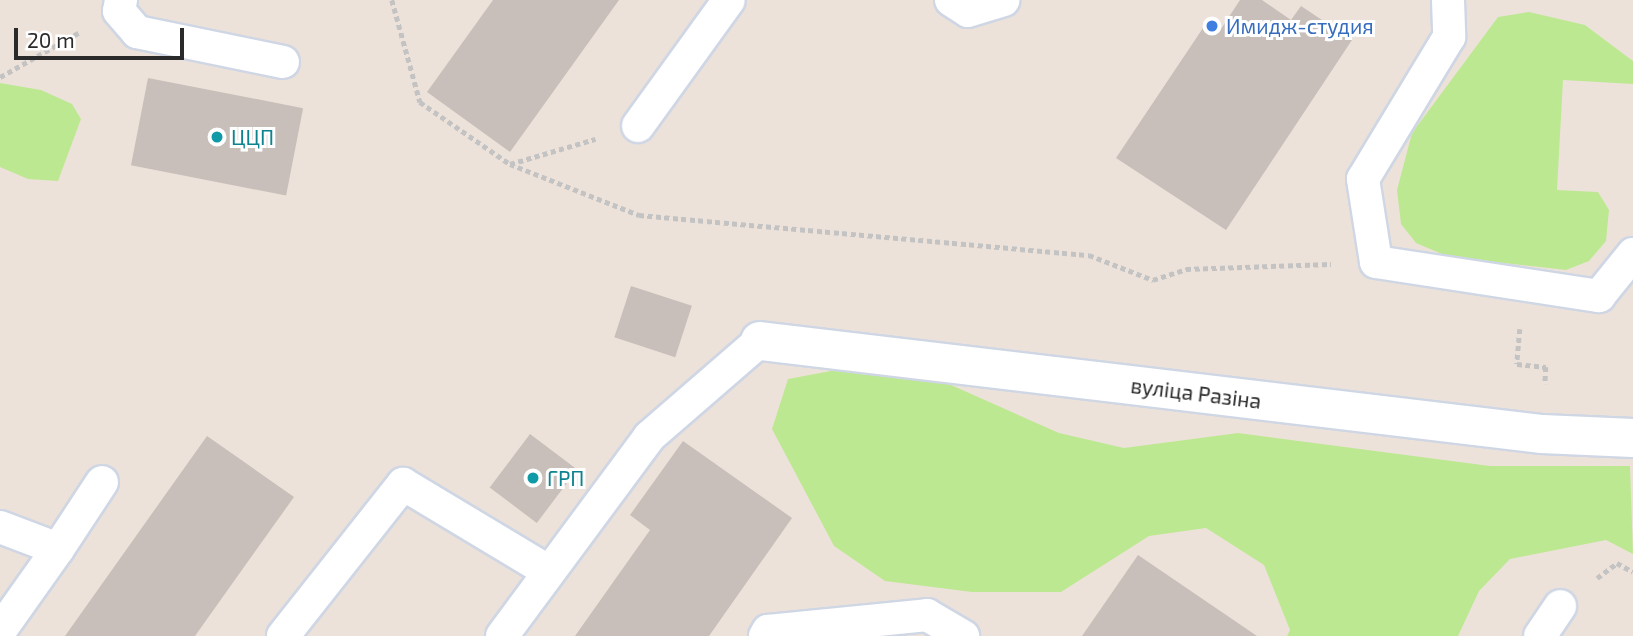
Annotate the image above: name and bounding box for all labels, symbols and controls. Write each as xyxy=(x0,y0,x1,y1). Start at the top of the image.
place label: Имидж-студия xyxy=(1226,13,1374,39)
scale bar xyxy=(18,14,187,58)
marker: Имидж-студия xyxy=(1204,18,1220,34)
text: 20 m xyxy=(27,27,75,52)
place label: ЦЦП xyxy=(231,124,274,150)
marker: ЦЦП xyxy=(209,129,225,145)
street label: вуліца Разіна xyxy=(1129,372,1263,414)
place label: ГРП xyxy=(547,465,584,491)
marker: ГРП xyxy=(525,470,541,486)

